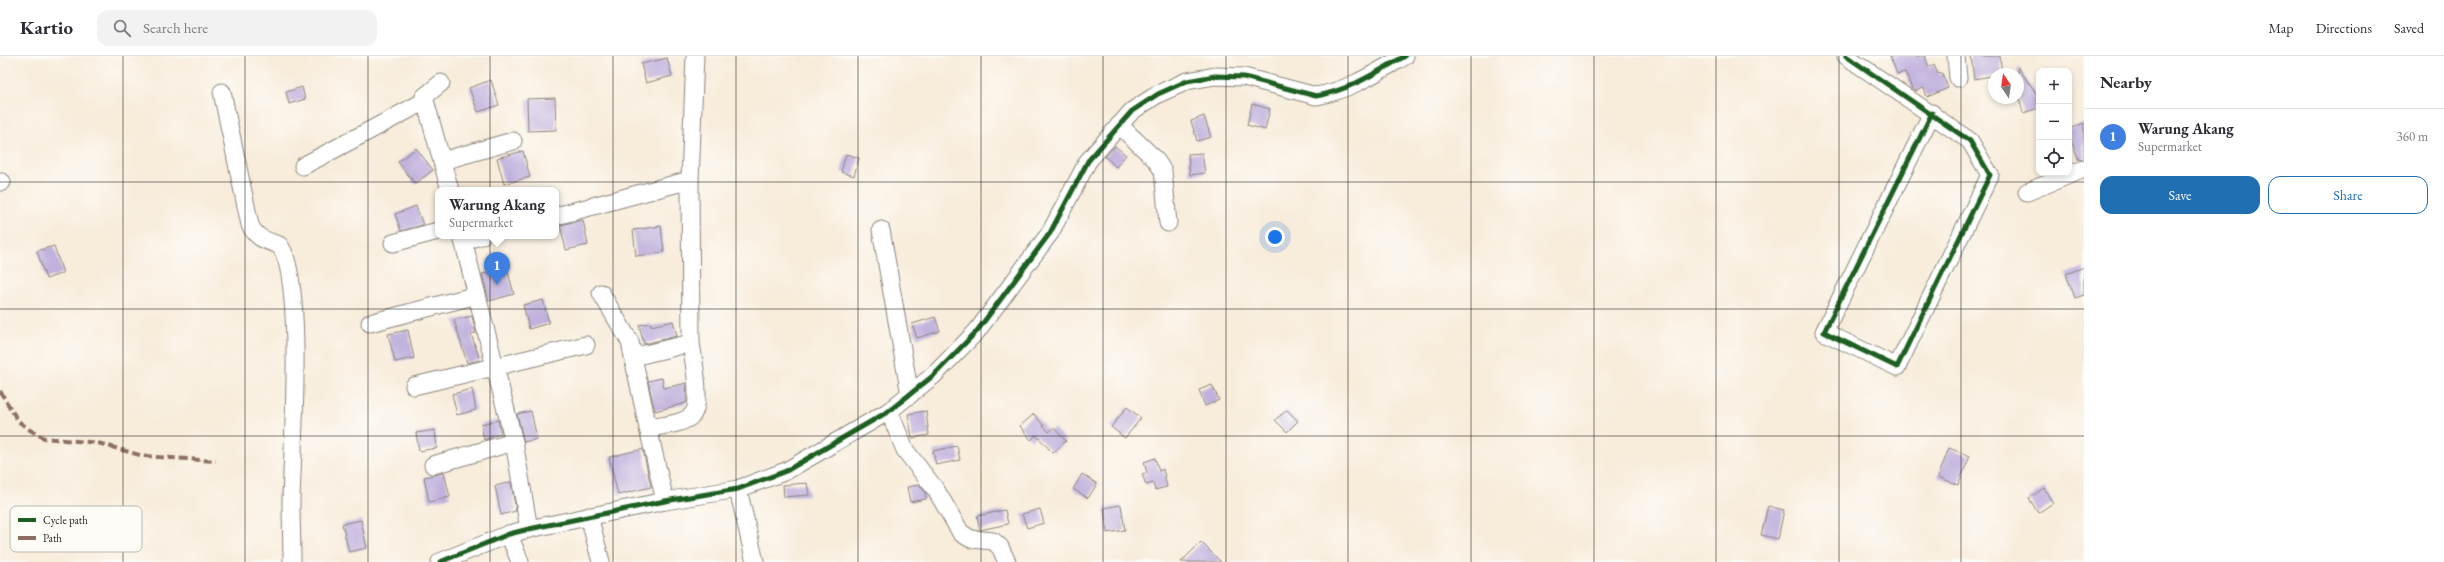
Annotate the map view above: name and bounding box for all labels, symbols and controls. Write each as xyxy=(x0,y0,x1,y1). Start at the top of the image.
search box xyxy=(97,10,377,46)
text: Kartio xyxy=(20,15,73,40)
icon: search xyxy=(111,17,133,39)
text: Search here xyxy=(143,18,208,37)
text: Map xyxy=(2268,19,2294,37)
text: Directions xyxy=(2316,19,2372,37)
text: Saved xyxy=(2394,19,2424,37)
north arrow xyxy=(1988,68,2024,104)
map controls xyxy=(2036,68,2072,176)
button: + xyxy=(2036,68,2072,104)
text: Nearby xyxy=(2100,71,2152,93)
button: − xyxy=(2036,104,2072,140)
text: Warung Akang xyxy=(2138,119,2234,138)
text: 1 xyxy=(2110,128,2116,145)
text: 360 m xyxy=(2397,128,2428,145)
text: Supermarket xyxy=(2138,138,2202,155)
button: locate xyxy=(2036,140,2072,176)
button: Save xyxy=(2100,176,2260,214)
button: Share xyxy=(2268,176,2428,214)
popup xyxy=(435,187,559,239)
text: Warung Akang xyxy=(449,195,545,214)
text: Supermarket xyxy=(449,214,513,231)
your location xyxy=(1265,227,1285,247)
pin: 1 xyxy=(484,252,510,285)
legend xyxy=(10,506,142,552)
text: Cycle path xyxy=(43,513,88,527)
text: Path xyxy=(43,531,62,545)

